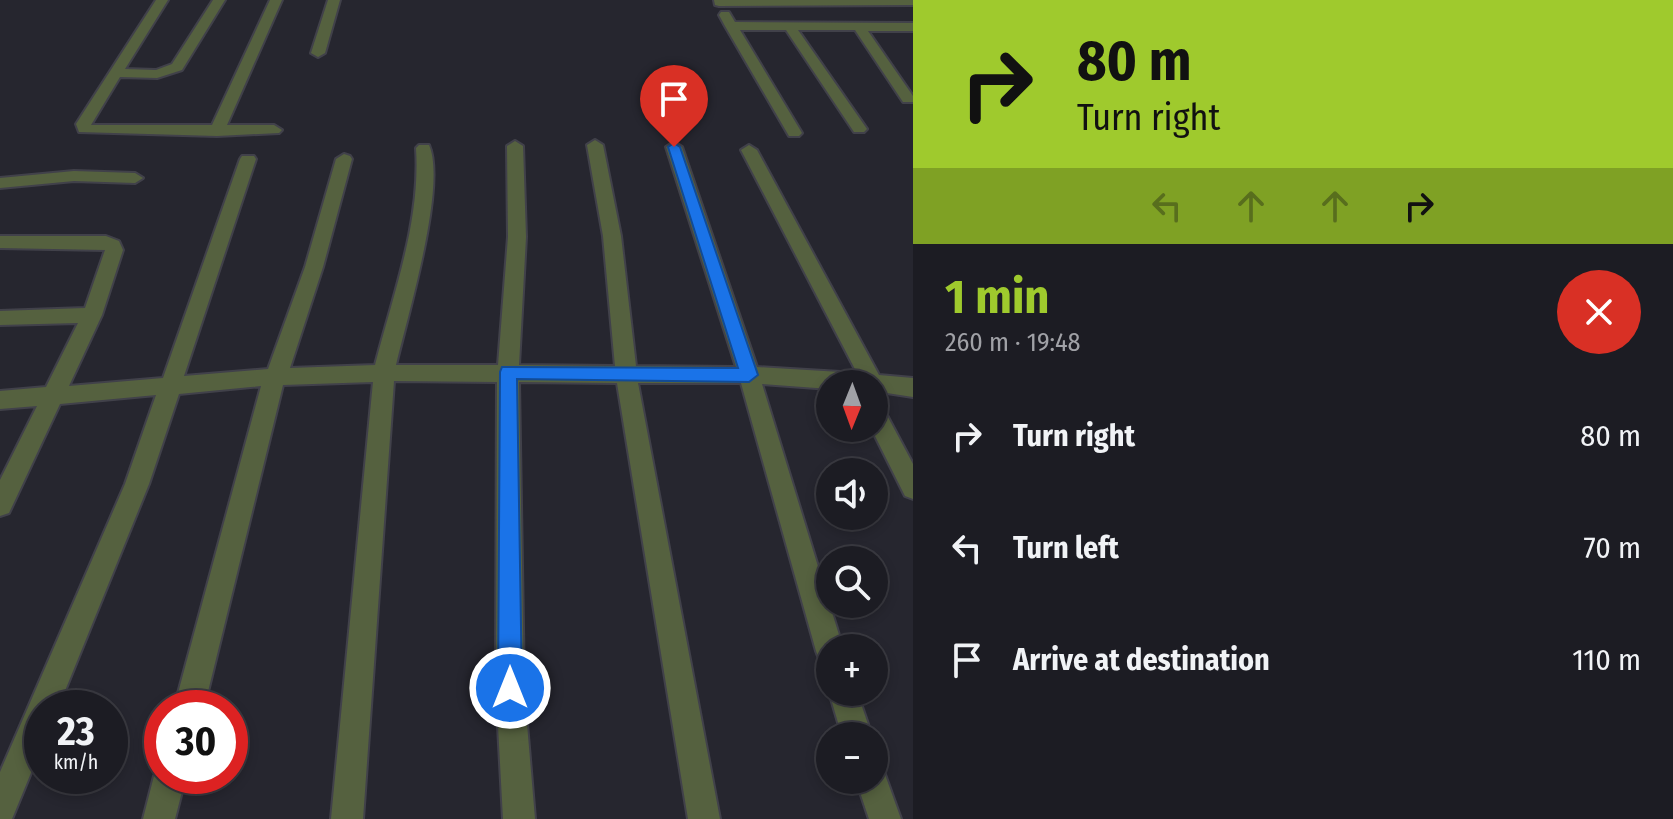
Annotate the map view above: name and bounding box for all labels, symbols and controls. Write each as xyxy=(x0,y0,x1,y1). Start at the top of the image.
text: 80 m xyxy=(1077,28,1192,95)
icon: right xyxy=(945,32,1049,136)
pin xyxy=(640,65,708,147)
icon: arrive xyxy=(652,77,696,121)
text: Turn right xyxy=(1077,96,1220,140)
icon: left xyxy=(1145,184,1189,228)
icon: ahead xyxy=(1229,184,1273,228)
icon: ahead xyxy=(1313,184,1357,228)
icon: right xyxy=(1397,184,1441,228)
text: 1 min xyxy=(945,268,1050,326)
button: close xyxy=(1557,270,1641,354)
text: 260 m · 19:48 xyxy=(945,327,1081,358)
north arrow xyxy=(816,370,888,442)
map controls xyxy=(816,370,888,794)
icon: right xyxy=(945,414,989,458)
text: Turn right xyxy=(1013,418,1135,454)
text: 80 m xyxy=(1580,418,1641,454)
button: sound xyxy=(816,458,888,530)
icon: left xyxy=(945,526,989,570)
text: Turn left xyxy=(1013,530,1119,566)
text: 70 m xyxy=(1583,530,1641,566)
button: search xyxy=(816,546,888,618)
button: + xyxy=(816,634,888,706)
icon: arrive xyxy=(945,638,989,682)
text: Arrive at destination xyxy=(1013,642,1270,678)
text: 110 m xyxy=(1572,642,1641,678)
position arrow xyxy=(468,646,552,730)
speed limit sign: 30 xyxy=(144,690,248,794)
text: 23 xyxy=(57,708,95,756)
button: − xyxy=(816,722,888,794)
text: km/h xyxy=(54,750,98,774)

